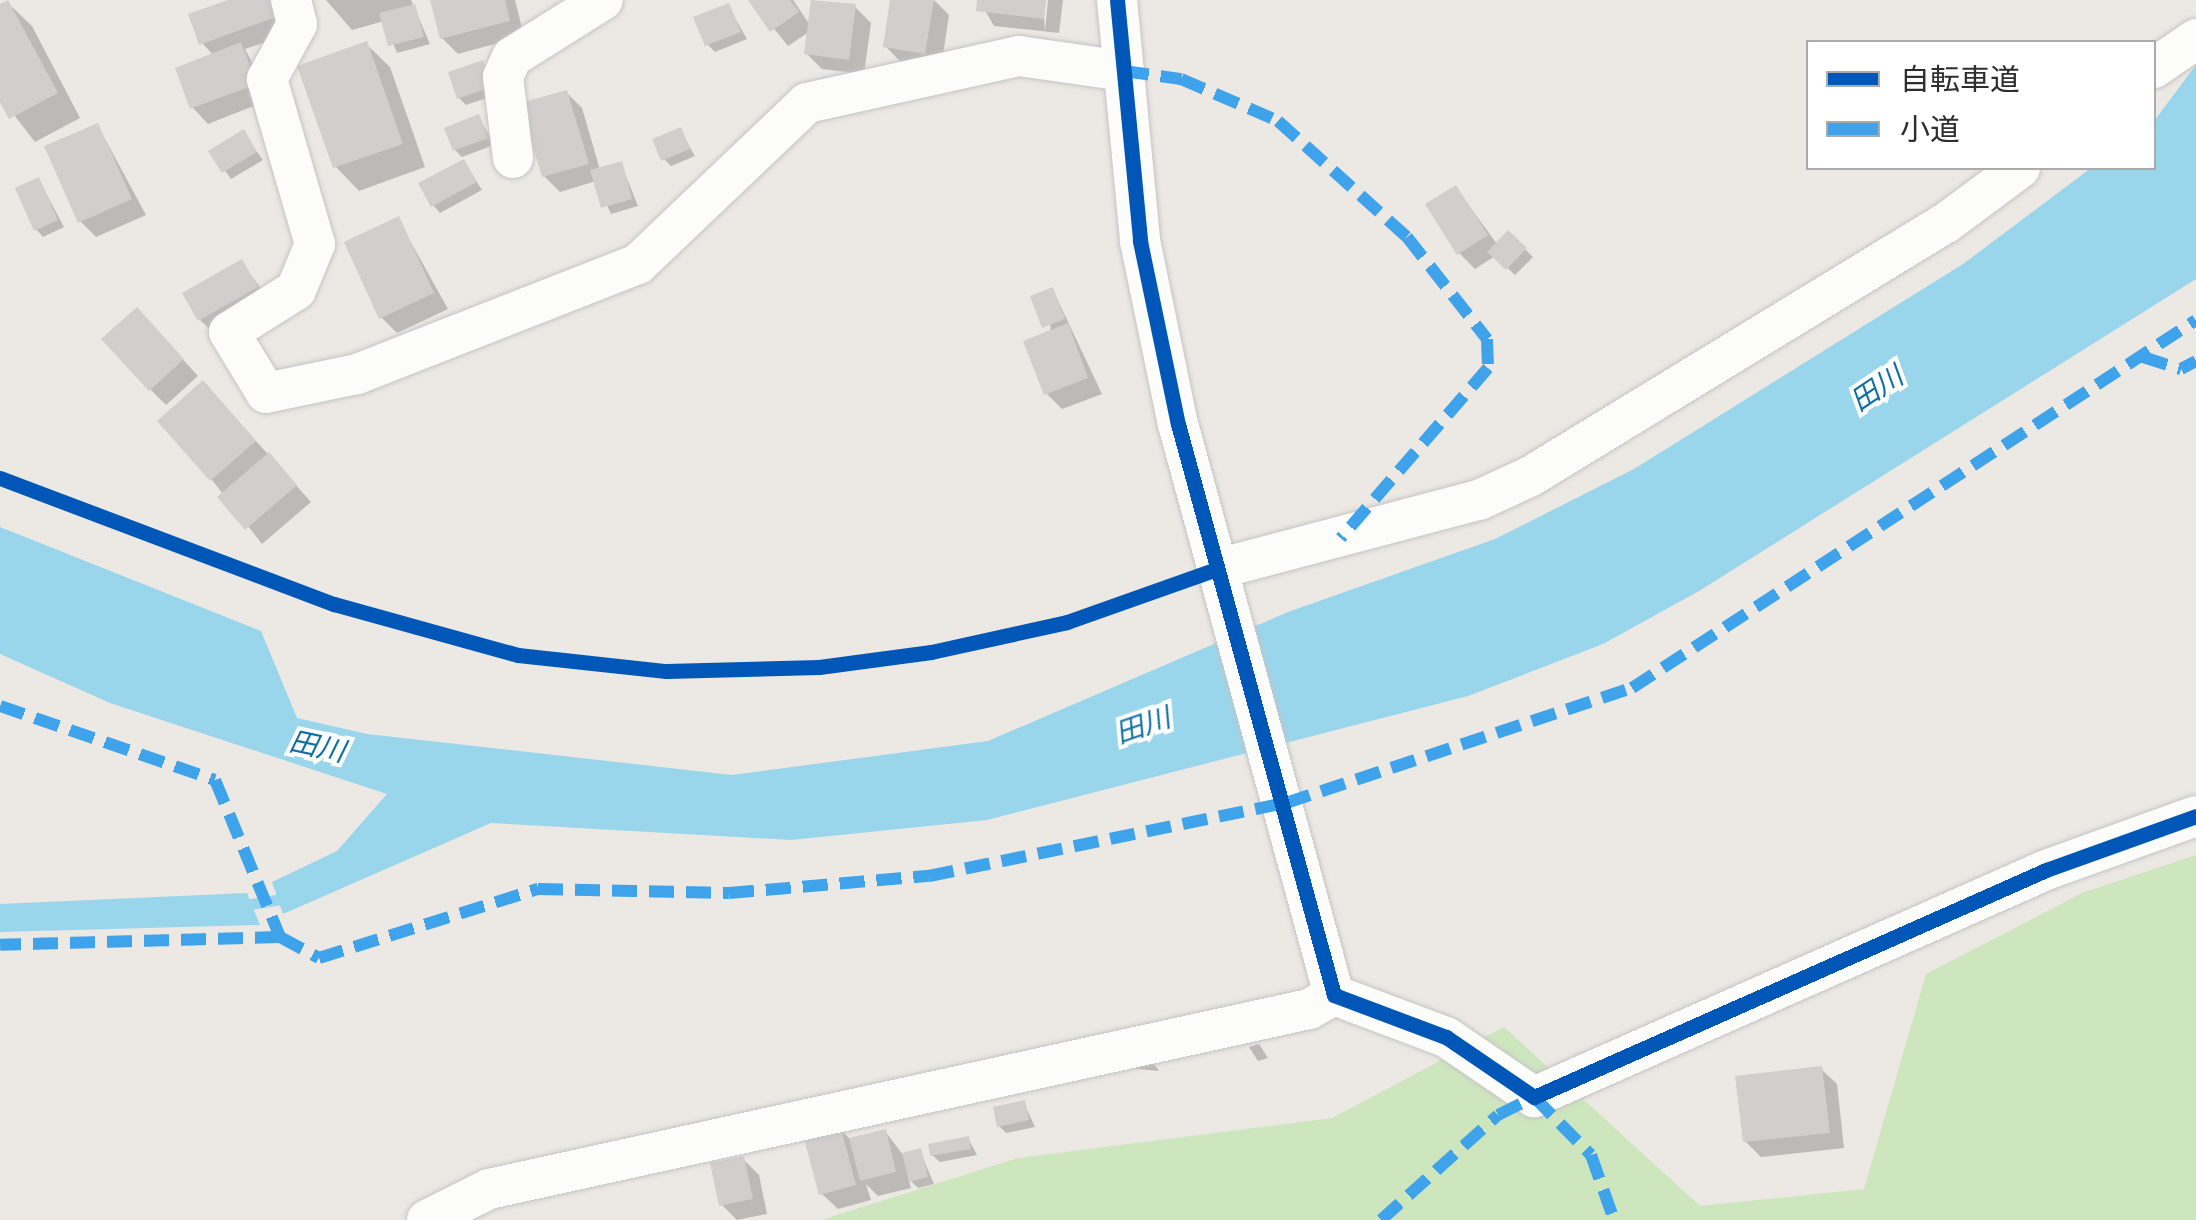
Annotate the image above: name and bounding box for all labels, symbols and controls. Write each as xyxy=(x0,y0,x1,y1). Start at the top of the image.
legend xyxy=(1806,40,2156,170)
text: 自転車道 xyxy=(1900,58,2020,101)
text: 小道 xyxy=(1900,108,1960,151)
water label: 田川 xyxy=(1844,359,1910,419)
water label: 田川 xyxy=(1111,701,1175,751)
water label: 田川 xyxy=(286,725,348,769)

